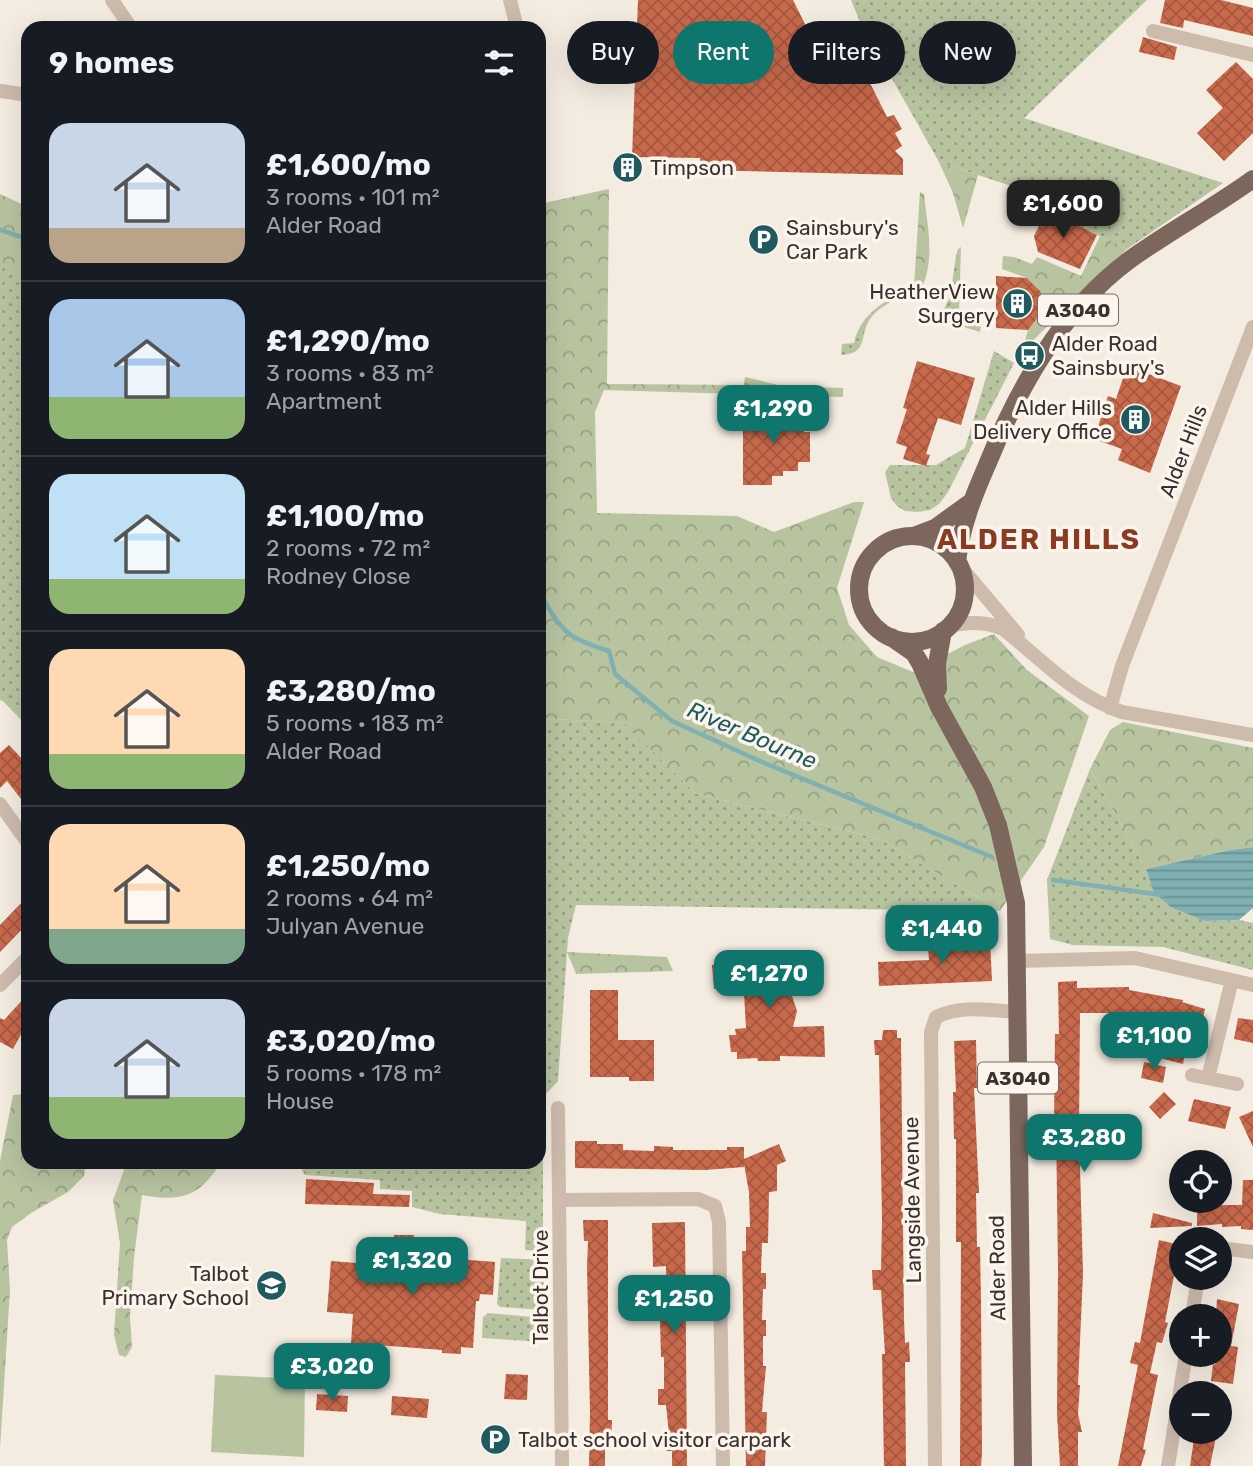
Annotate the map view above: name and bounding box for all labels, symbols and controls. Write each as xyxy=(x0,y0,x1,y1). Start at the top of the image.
chip: Buy xyxy=(567,21,659,84)
chip: Rent xyxy=(673,21,774,84)
chip: Filters xyxy=(788,21,905,84)
chip: New xyxy=(919,21,1016,84)
icon: filters xyxy=(480,44,518,82)
text: 9 homes xyxy=(49,45,174,81)
text: £1,600/mo xyxy=(266,147,431,183)
building icon: Timpson xyxy=(610,150,644,184)
icon: home xyxy=(105,151,189,235)
place label: Timpson xyxy=(650,155,734,180)
pin: £1,600 xyxy=(1006,180,1120,240)
text: 3 rooms · 101 m² xyxy=(266,183,440,211)
text: £1,600 xyxy=(1023,189,1103,217)
text: Alder Road xyxy=(266,211,382,239)
place label: Sainsbury's Car Park xyxy=(786,215,899,264)
parking icon: Sainsbury's Car Park xyxy=(746,222,780,256)
place label: HeatherView Surgery xyxy=(869,279,995,328)
building icon: HeatherView Surgery xyxy=(1001,286,1035,320)
road number: A3040 xyxy=(1038,294,1118,326)
text: £1,290/mo xyxy=(266,323,430,359)
icon: home xyxy=(105,327,189,411)
place label: Alder Road Sainsbury's xyxy=(1052,331,1165,380)
bus stop icon: Alder Road Sainsbury's xyxy=(1012,338,1046,372)
text: 3 rooms · 83 m² xyxy=(266,359,434,387)
pin: £1,290 xyxy=(716,386,830,445)
text: Apartment xyxy=(266,387,382,415)
text: £1,290 xyxy=(733,394,813,422)
place label: Alder Hills Delivery Office xyxy=(973,395,1112,444)
street label: Alder Hills xyxy=(1154,401,1212,501)
building icon: Alder Hills Delivery Office xyxy=(1118,402,1152,436)
text: £1,100/mo xyxy=(266,498,424,534)
icon: home xyxy=(105,502,189,586)
district label: ALDER HILLS xyxy=(937,523,1141,556)
text: 2 rooms · 72 m² xyxy=(266,534,430,562)
text: Rodney Close xyxy=(266,562,411,590)
text: £3,280/mo xyxy=(266,673,436,709)
icon: home xyxy=(105,677,189,761)
water label: River Bourne xyxy=(683,695,821,775)
text: 5 rooms · 183 m² xyxy=(266,709,443,737)
text: Alder Road xyxy=(266,737,382,765)
text: £1,250/mo xyxy=(266,848,430,884)
icon: home xyxy=(105,852,189,936)
text: 2 rooms · 64 m² xyxy=(266,884,433,912)
pin: £1,440 xyxy=(885,906,999,965)
text: Julyan Avenue xyxy=(266,912,424,940)
text: £1,440 xyxy=(901,914,983,942)
pin: £1,270 xyxy=(712,950,826,1010)
text: £1,270 xyxy=(730,959,808,987)
pin: £1,100 xyxy=(1097,1012,1211,1072)
text: £1,100 xyxy=(1116,1021,1192,1049)
text: £3,020/mo xyxy=(266,1023,436,1059)
icon: home xyxy=(105,1027,189,1111)
text: 5 rooms · 178 m² xyxy=(266,1059,441,1087)
road number: A3040 xyxy=(978,1062,1058,1094)
text: House xyxy=(266,1087,334,1115)
pin: £3,280 xyxy=(1027,1114,1141,1174)
street label: Langside Avenue xyxy=(898,1116,926,1284)
text: £3,280 xyxy=(1042,1123,1126,1151)
map controls xyxy=(1169,1150,1232,1444)
button: locate xyxy=(1169,1150,1232,1213)
street label: Alder Road xyxy=(984,1215,1010,1321)
button: layers xyxy=(1169,1227,1232,1290)
street label: Talbot Drive xyxy=(528,1229,553,1345)
pin: £1,320 xyxy=(355,1238,469,1297)
text: £1,320 xyxy=(372,1246,452,1274)
place label: Talbot Primary School xyxy=(101,1261,249,1310)
school or university icon: Talbot Primary School xyxy=(255,1268,289,1302)
pin: £1,250 xyxy=(617,1276,731,1335)
text: £1,250 xyxy=(634,1284,714,1312)
button: + xyxy=(1169,1304,1232,1367)
pin: £3,020 xyxy=(275,1344,389,1403)
text: £3,020 xyxy=(290,1352,374,1380)
button: − xyxy=(1169,1381,1232,1444)
parking icon: Talbot school visitor carpark xyxy=(478,1422,512,1456)
place label: Talbot school visitor carpark xyxy=(518,1427,791,1452)

